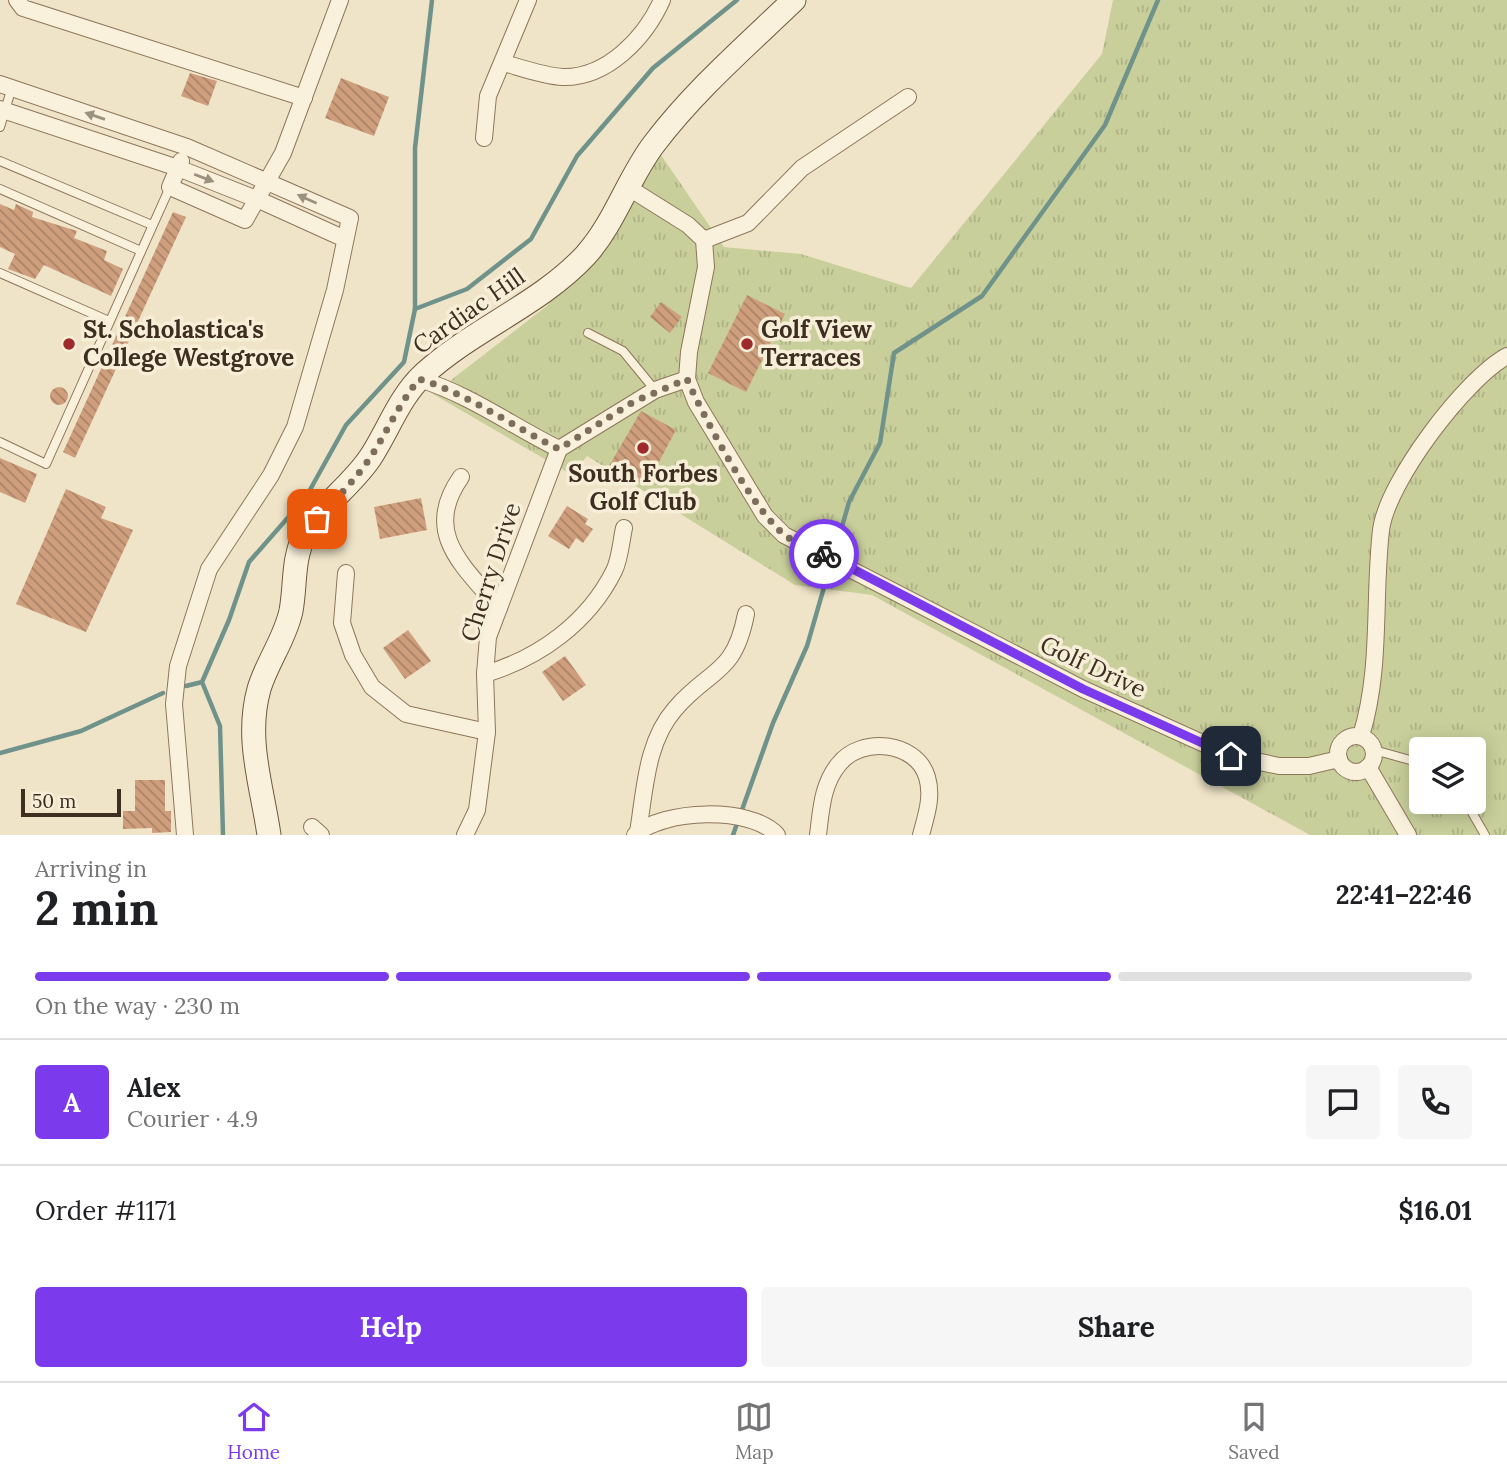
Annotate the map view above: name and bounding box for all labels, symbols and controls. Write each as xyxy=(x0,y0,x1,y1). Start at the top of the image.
one-way arrow xyxy=(85,110,106,121)
one-way arrow xyxy=(193,173,214,184)
one-way arrow xyxy=(297,193,317,205)
street label: Cardiac Hill xyxy=(406,261,531,361)
place label: St. Scholastica's College Westgrove xyxy=(83,314,294,373)
place label: Golf View Terraces xyxy=(761,314,872,373)
marker: St. Scholastica's College Westgrove xyxy=(61,336,77,352)
marker: Golf View Terraces xyxy=(739,336,755,352)
marker: South Forbes Golf Club xyxy=(635,440,651,456)
place label: South Forbes Golf Club xyxy=(568,458,718,517)
pin xyxy=(287,489,347,549)
street label: Cherry Drive xyxy=(453,498,528,645)
icon: bag xyxy=(298,500,336,538)
courier xyxy=(789,519,859,589)
icon: bike xyxy=(805,535,843,573)
street label: Golf Drive xyxy=(1035,629,1151,705)
pin xyxy=(1201,726,1261,786)
icon: home xyxy=(1212,737,1250,775)
map controls xyxy=(1409,737,1486,814)
button: layers xyxy=(1409,737,1486,814)
scale bar xyxy=(21,786,121,818)
text: 50 m xyxy=(32,789,76,813)
text: Arriving in xyxy=(35,854,147,883)
text: 22:41–22:46 xyxy=(1336,878,1472,911)
text: 2 min xyxy=(35,879,158,938)
text: On the way · 230 m xyxy=(35,991,240,1020)
button: chat xyxy=(1306,1065,1380,1139)
button: phone xyxy=(1398,1065,1472,1139)
text: Alex xyxy=(127,1071,181,1104)
text: A xyxy=(63,1086,81,1119)
text: Courier · 4.9 xyxy=(127,1104,258,1133)
text: Order #1171 xyxy=(35,1194,176,1227)
text: $16.01 xyxy=(1398,1194,1472,1227)
button: Help xyxy=(35,1287,747,1367)
button: Share xyxy=(761,1287,1472,1367)
tab: Home xyxy=(227,1398,280,1464)
tab: Map xyxy=(735,1398,773,1464)
tab: Saved xyxy=(1228,1398,1280,1464)

